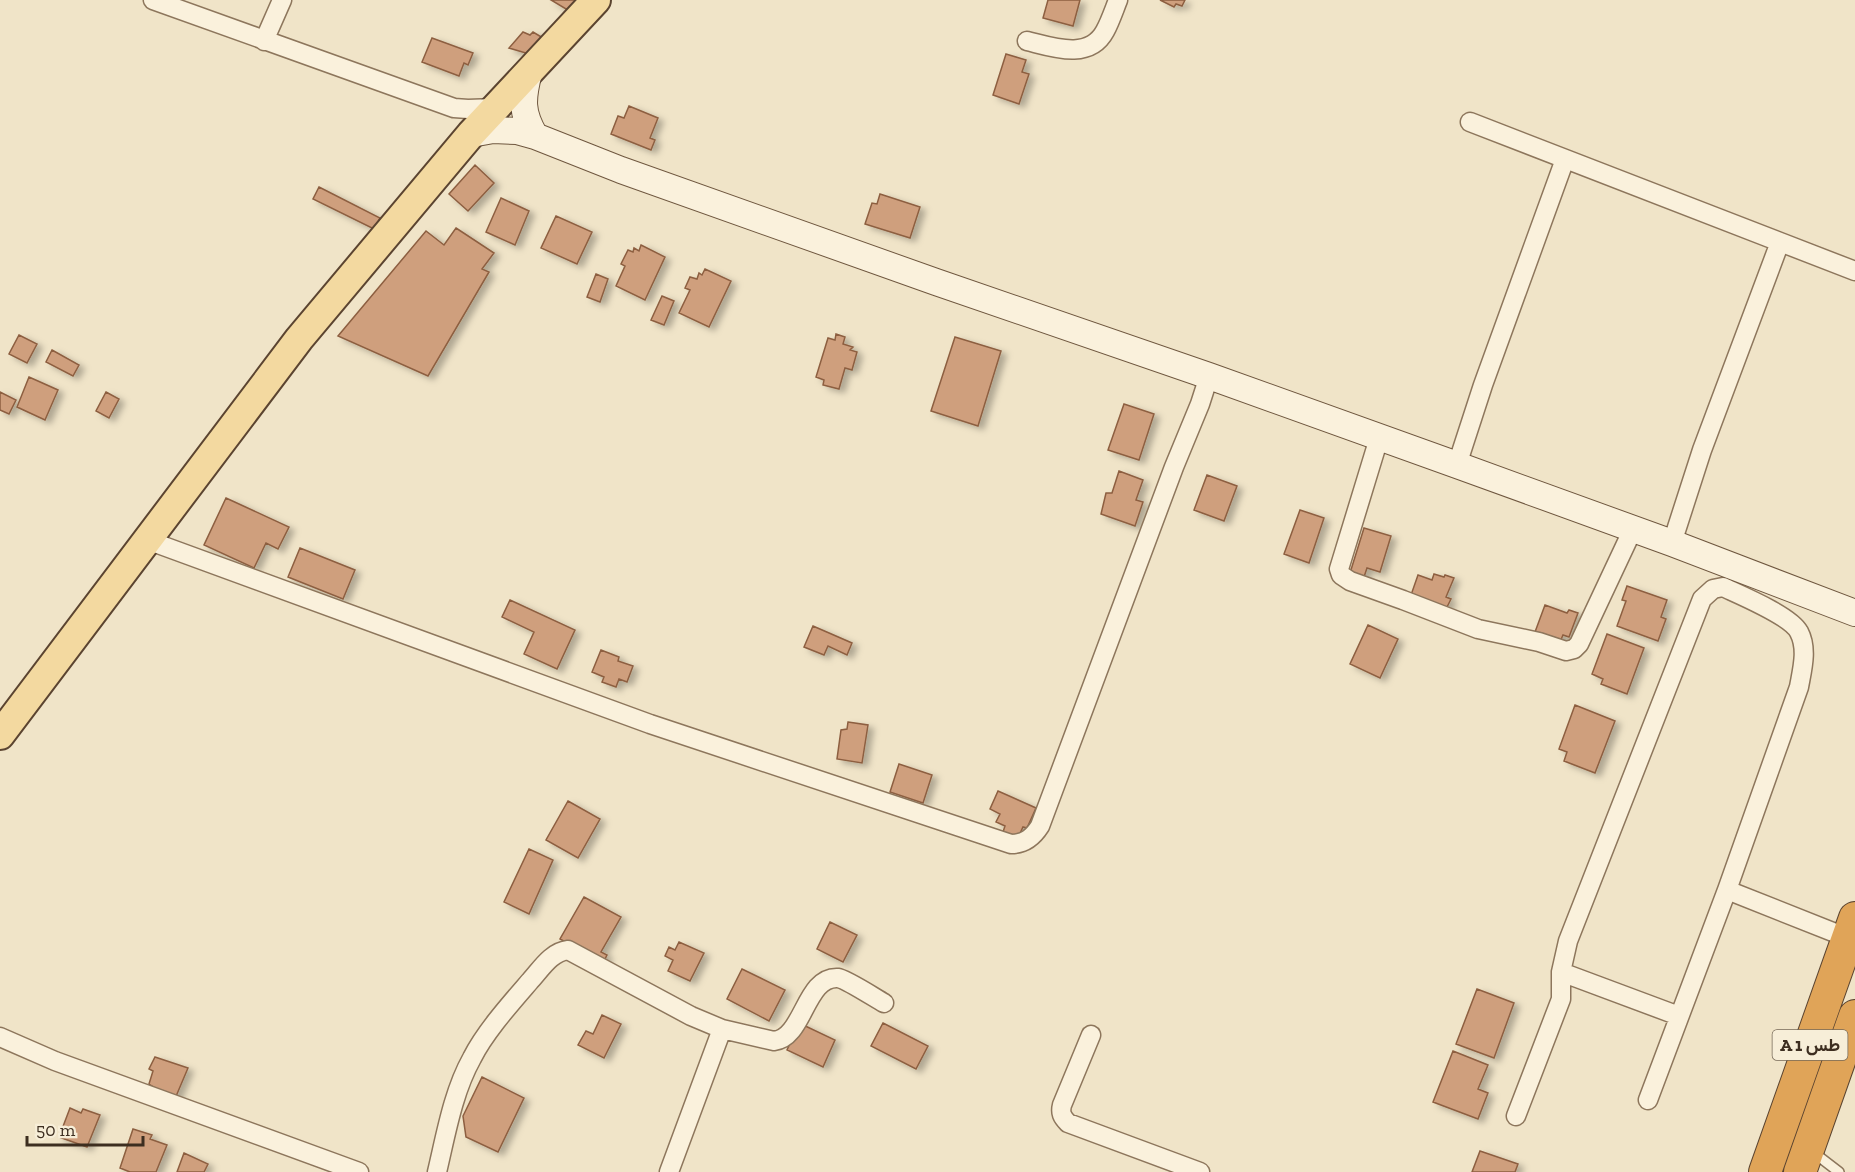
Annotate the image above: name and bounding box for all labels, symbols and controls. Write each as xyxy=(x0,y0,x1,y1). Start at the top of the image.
road number: A 1 طس xyxy=(1772,1030,1848,1060)
scale bar xyxy=(27,1109,142,1147)
text: 50 m xyxy=(36,1119,76,1141)

